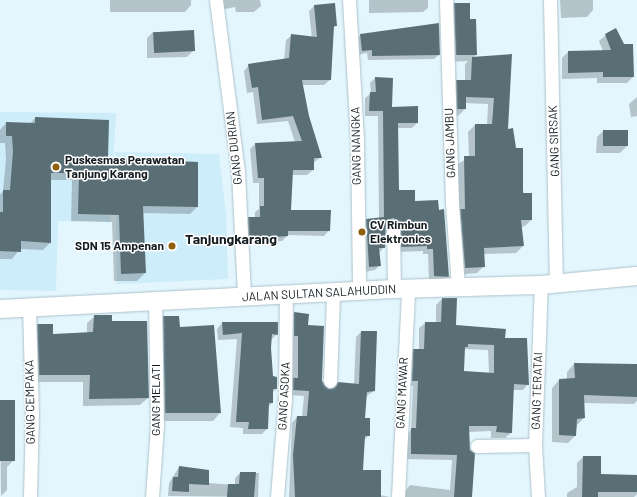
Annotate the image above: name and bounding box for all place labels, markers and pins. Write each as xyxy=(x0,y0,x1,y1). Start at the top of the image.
place label: Puskesmas Perawatan Tanjung Karang xyxy=(65,153,185,181)
marker: Puskesmas Perawatan Tanjung Karang xyxy=(50,161,62,173)
place label: CV Rimbun Elektronics xyxy=(370,218,431,246)
marker: CV Rimbun Elektronics xyxy=(357,227,367,237)
place label: SDN 15 Ampenan xyxy=(75,239,164,253)
marker: SDN 15 Ampenan xyxy=(167,241,177,251)

